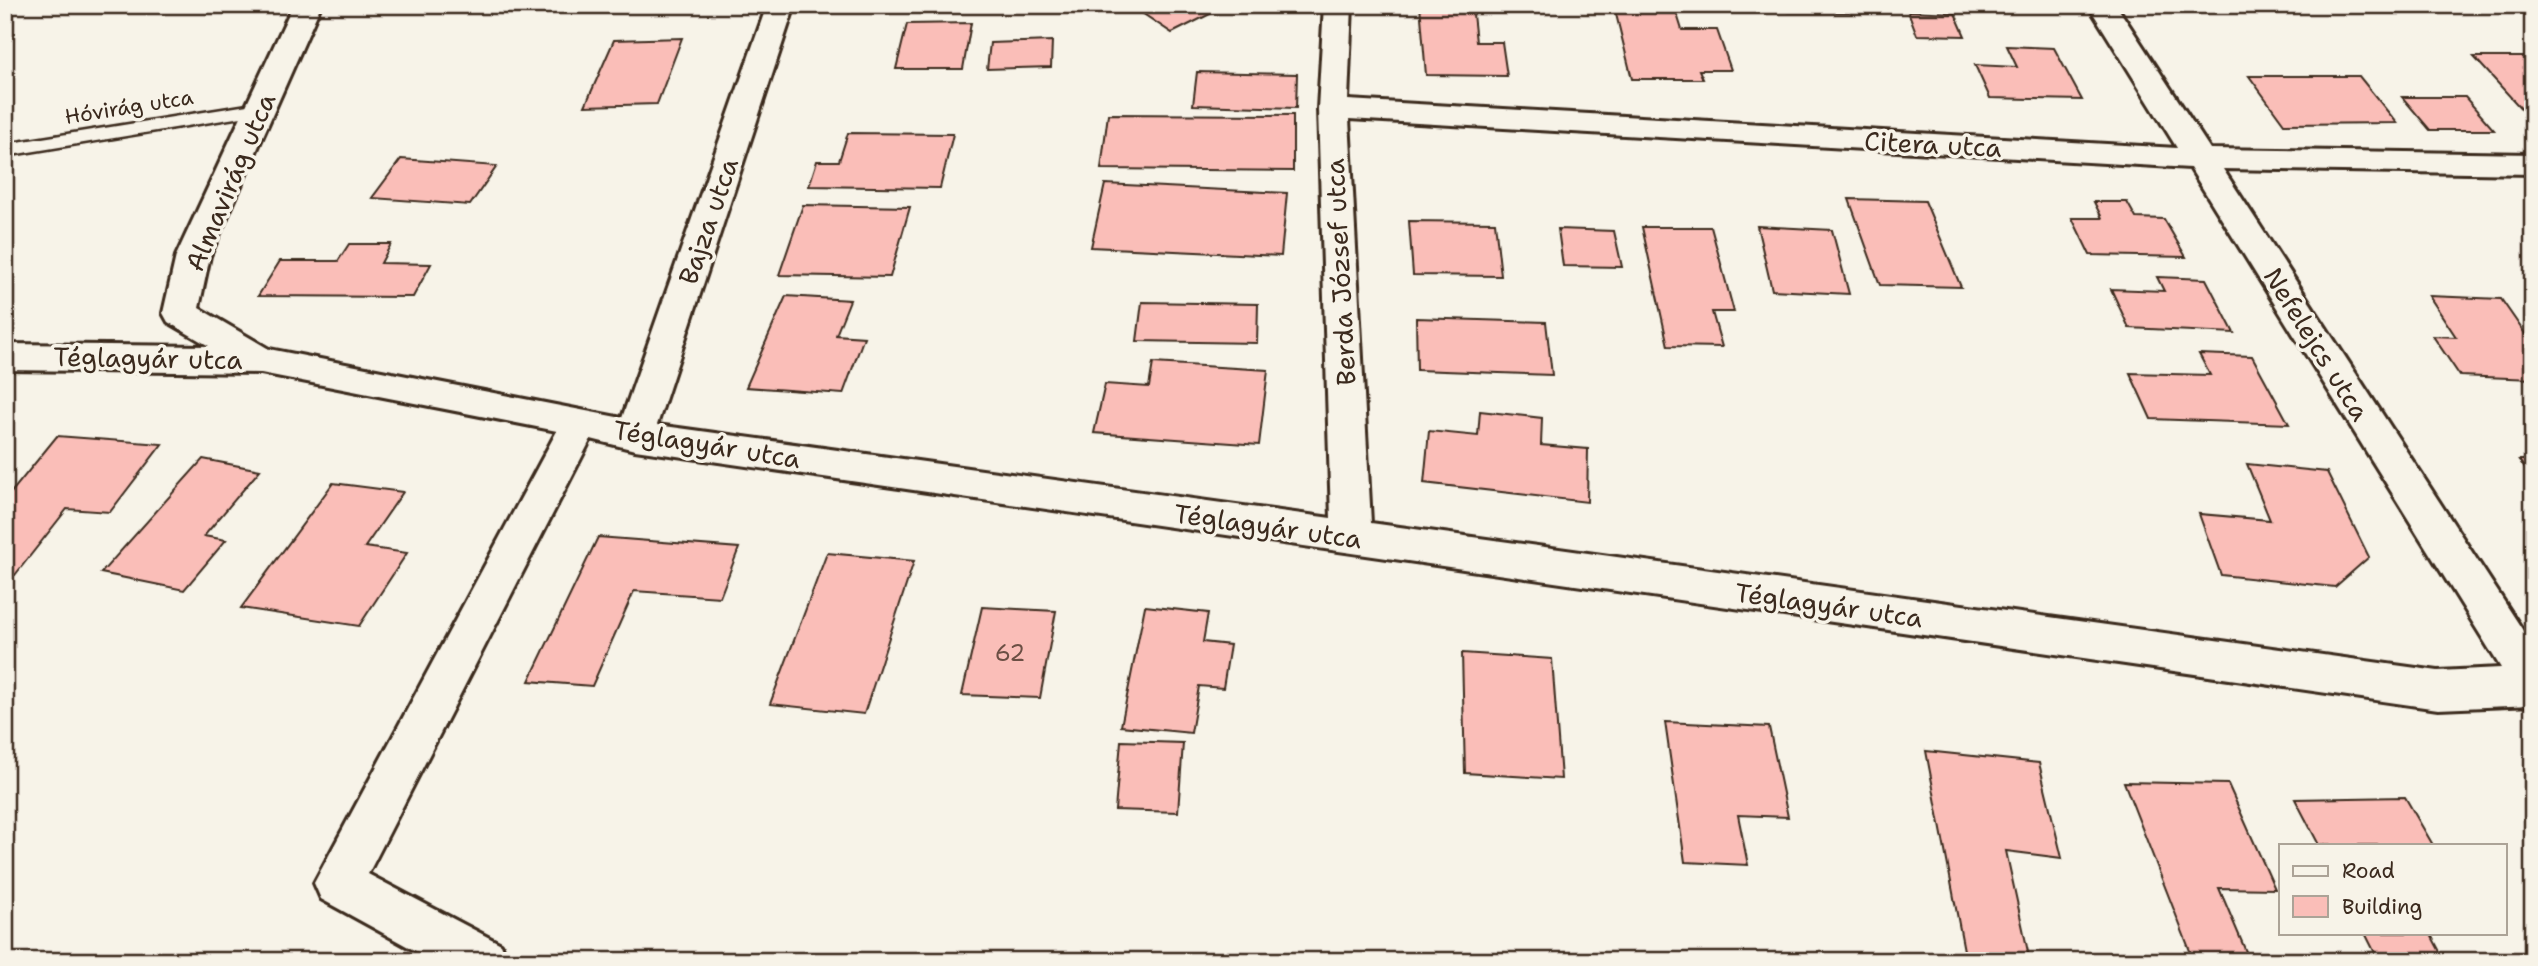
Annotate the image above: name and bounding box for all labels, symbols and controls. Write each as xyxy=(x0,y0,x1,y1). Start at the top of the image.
street label: Hóvirág utca xyxy=(63,83,195,131)
street label: Almavirág utca xyxy=(177,88,283,276)
street label: Citera utca xyxy=(1863,123,2003,165)
street label: Bajza utca xyxy=(670,153,746,289)
street label: Berda József utca xyxy=(1317,158,1363,386)
street label: Nefelejcs utca xyxy=(2256,261,2378,427)
street label: Téglagyár utca xyxy=(53,339,243,377)
street label: Téglagyár utca xyxy=(611,412,803,476)
street label: Téglagyár utca xyxy=(1172,496,1364,556)
street label: Téglagyár utca xyxy=(1733,575,1925,635)
house number: 62 xyxy=(995,638,1025,668)
legend xyxy=(2279,844,2506,934)
text: Road xyxy=(2342,857,2395,885)
text: Building xyxy=(2342,893,2422,921)

